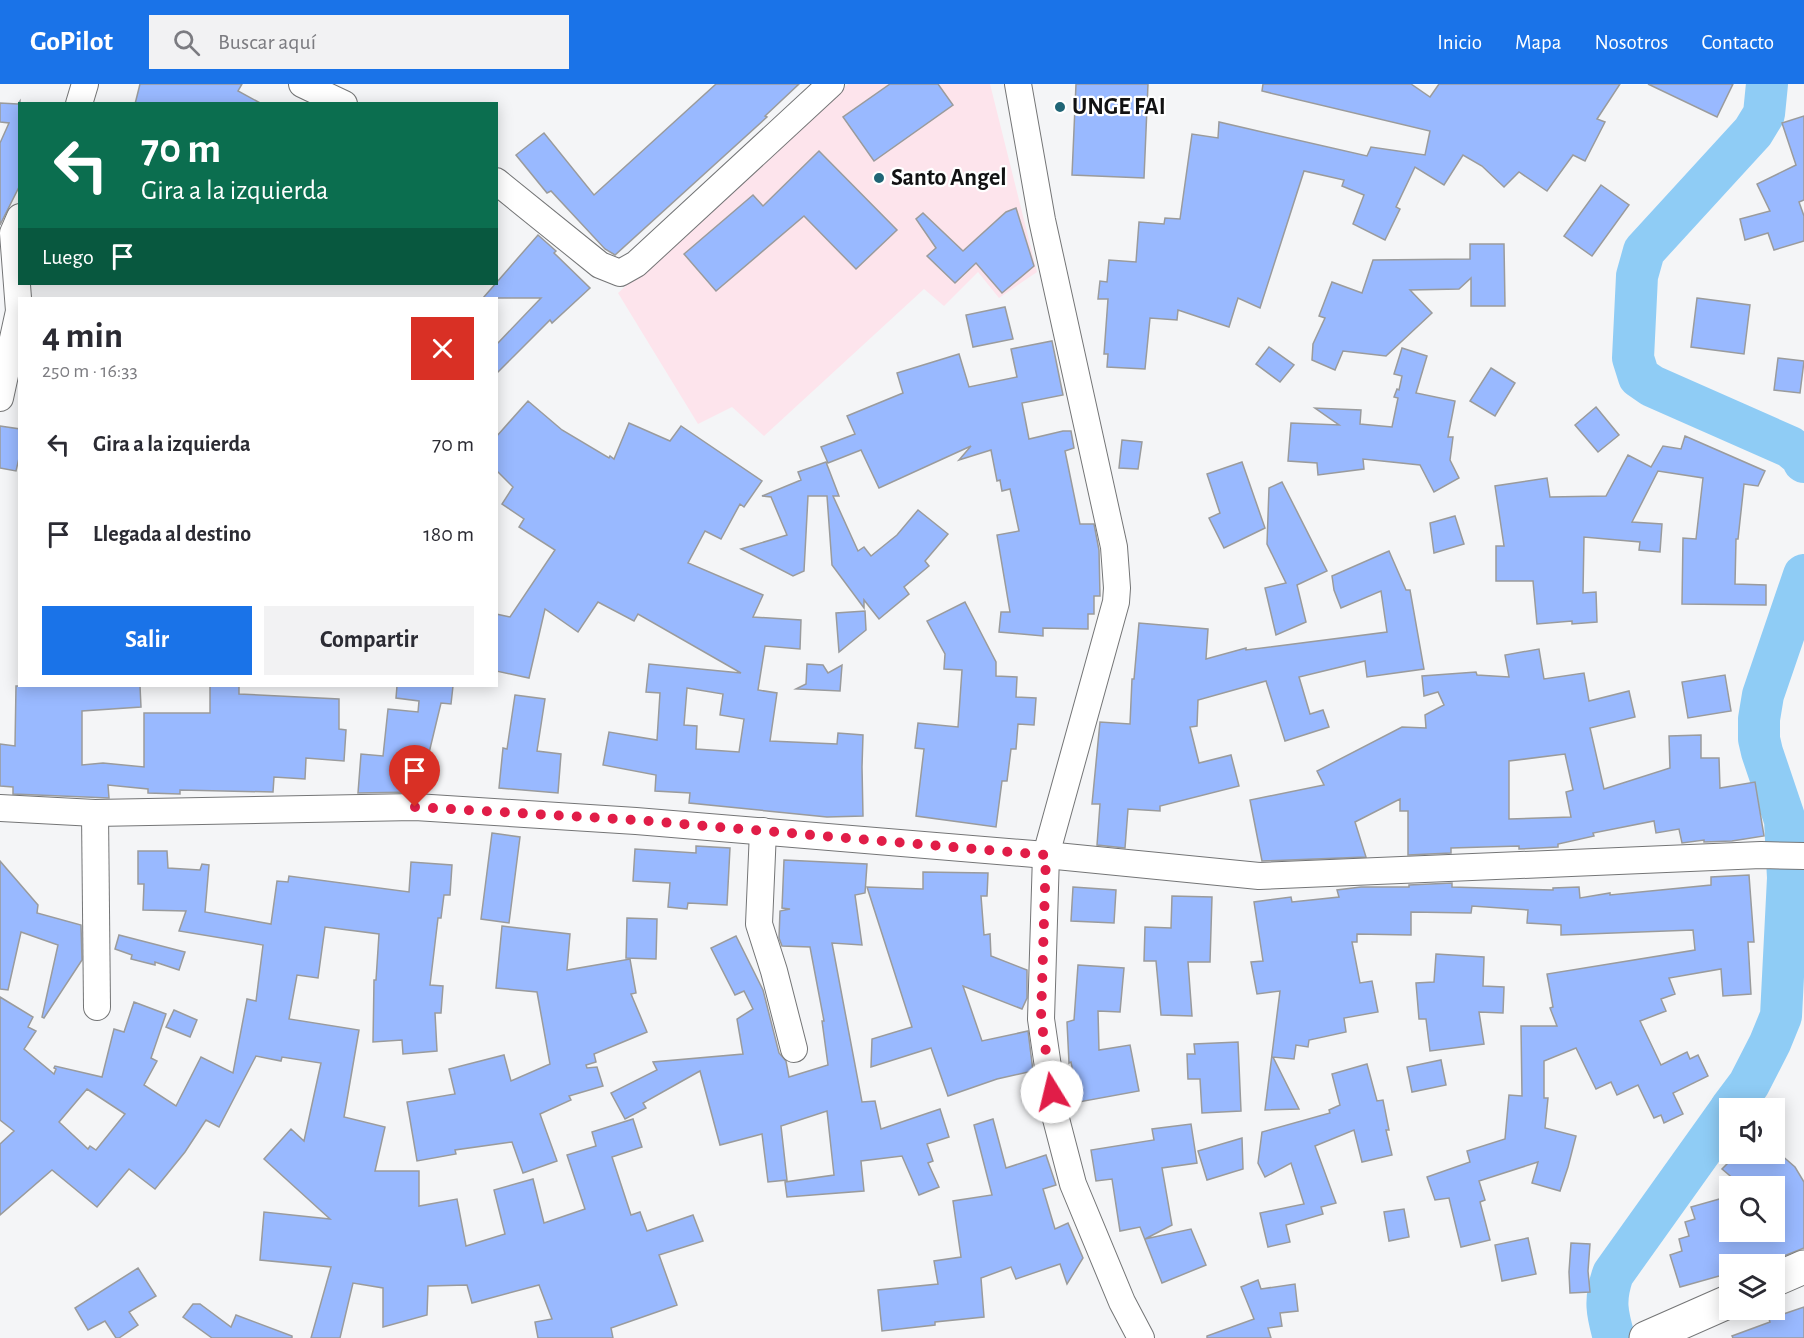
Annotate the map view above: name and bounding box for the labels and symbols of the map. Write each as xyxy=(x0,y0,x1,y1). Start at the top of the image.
place label: UNGE FAI xyxy=(1072,95,1166,119)
marker: UNGE FAI xyxy=(1053,100,1067,114)
place label: Santo Angel xyxy=(891,166,1007,190)
marker: Santo Angel xyxy=(872,171,886,185)
pin xyxy=(389,745,440,807)
position arrow xyxy=(1020,1060,1084,1124)

